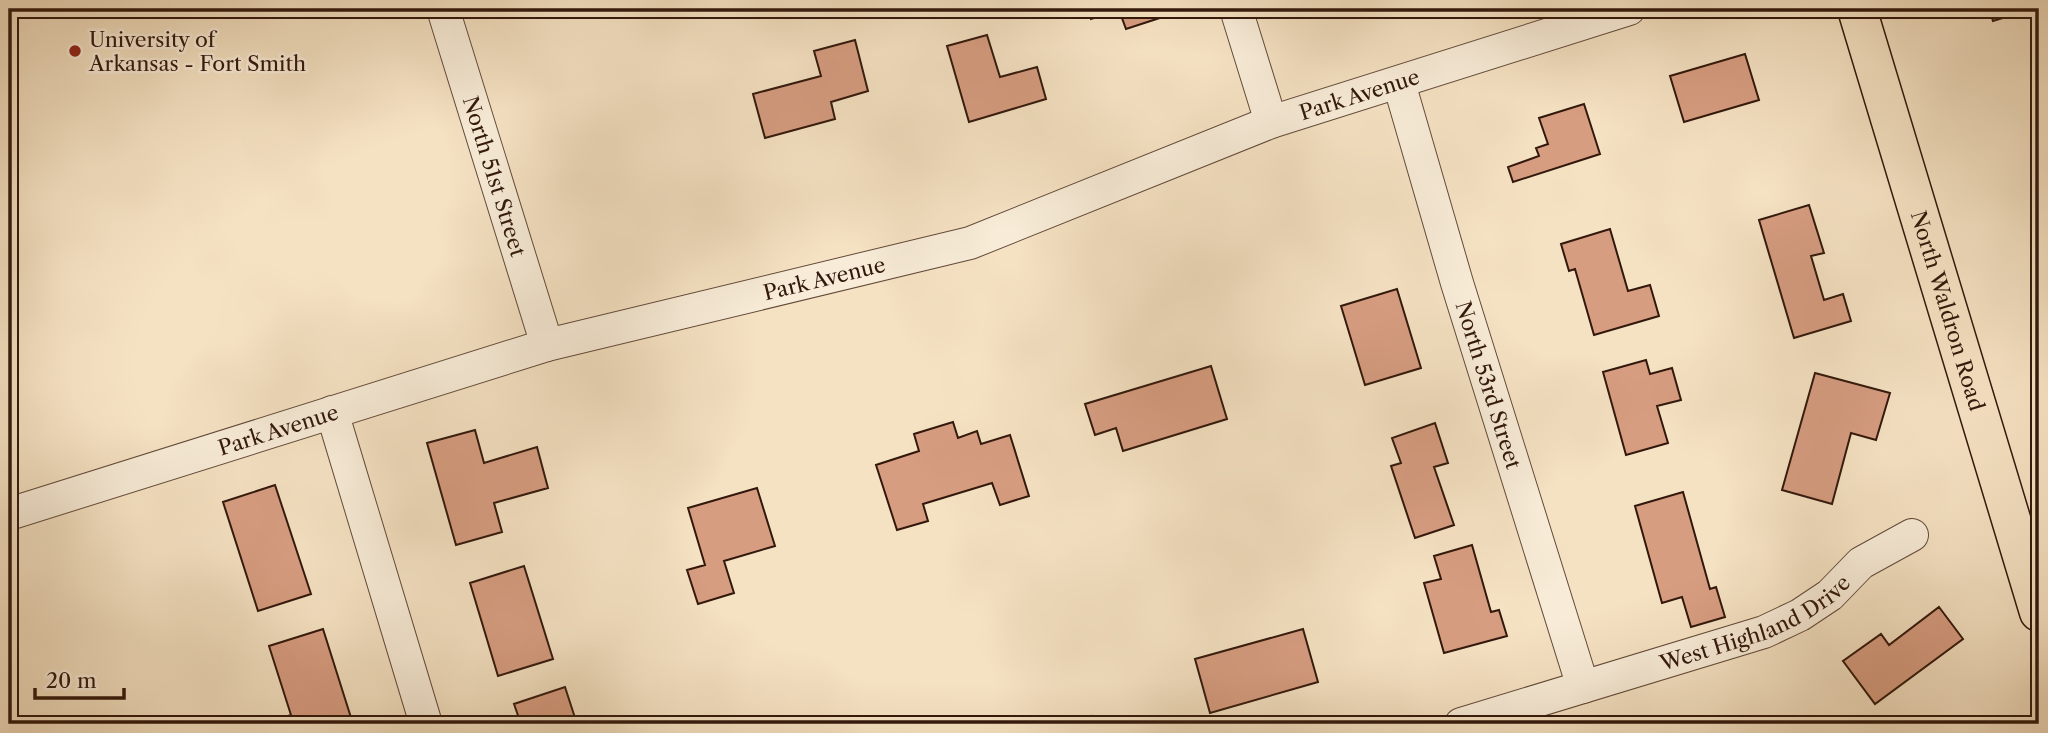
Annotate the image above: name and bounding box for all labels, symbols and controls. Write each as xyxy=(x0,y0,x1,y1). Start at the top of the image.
place label: University of Arkansas - Fort Smith xyxy=(88,27,306,76)
marker: University of Arkansas - Fort Smith xyxy=(67,43,83,59)
street label: Park Avenue xyxy=(1296,63,1422,125)
street label: North 51st Street xyxy=(458,93,531,260)
street label: North Waldron Road xyxy=(1906,208,1990,414)
street label: Park Avenue xyxy=(761,251,888,305)
street label: North 53rd Street xyxy=(1451,298,1527,472)
street label: Park Avenue xyxy=(215,399,341,460)
street label: West Highland Drive xyxy=(1656,570,1855,676)
scale bar xyxy=(35,656,124,700)
text: 20 m xyxy=(46,668,97,693)

